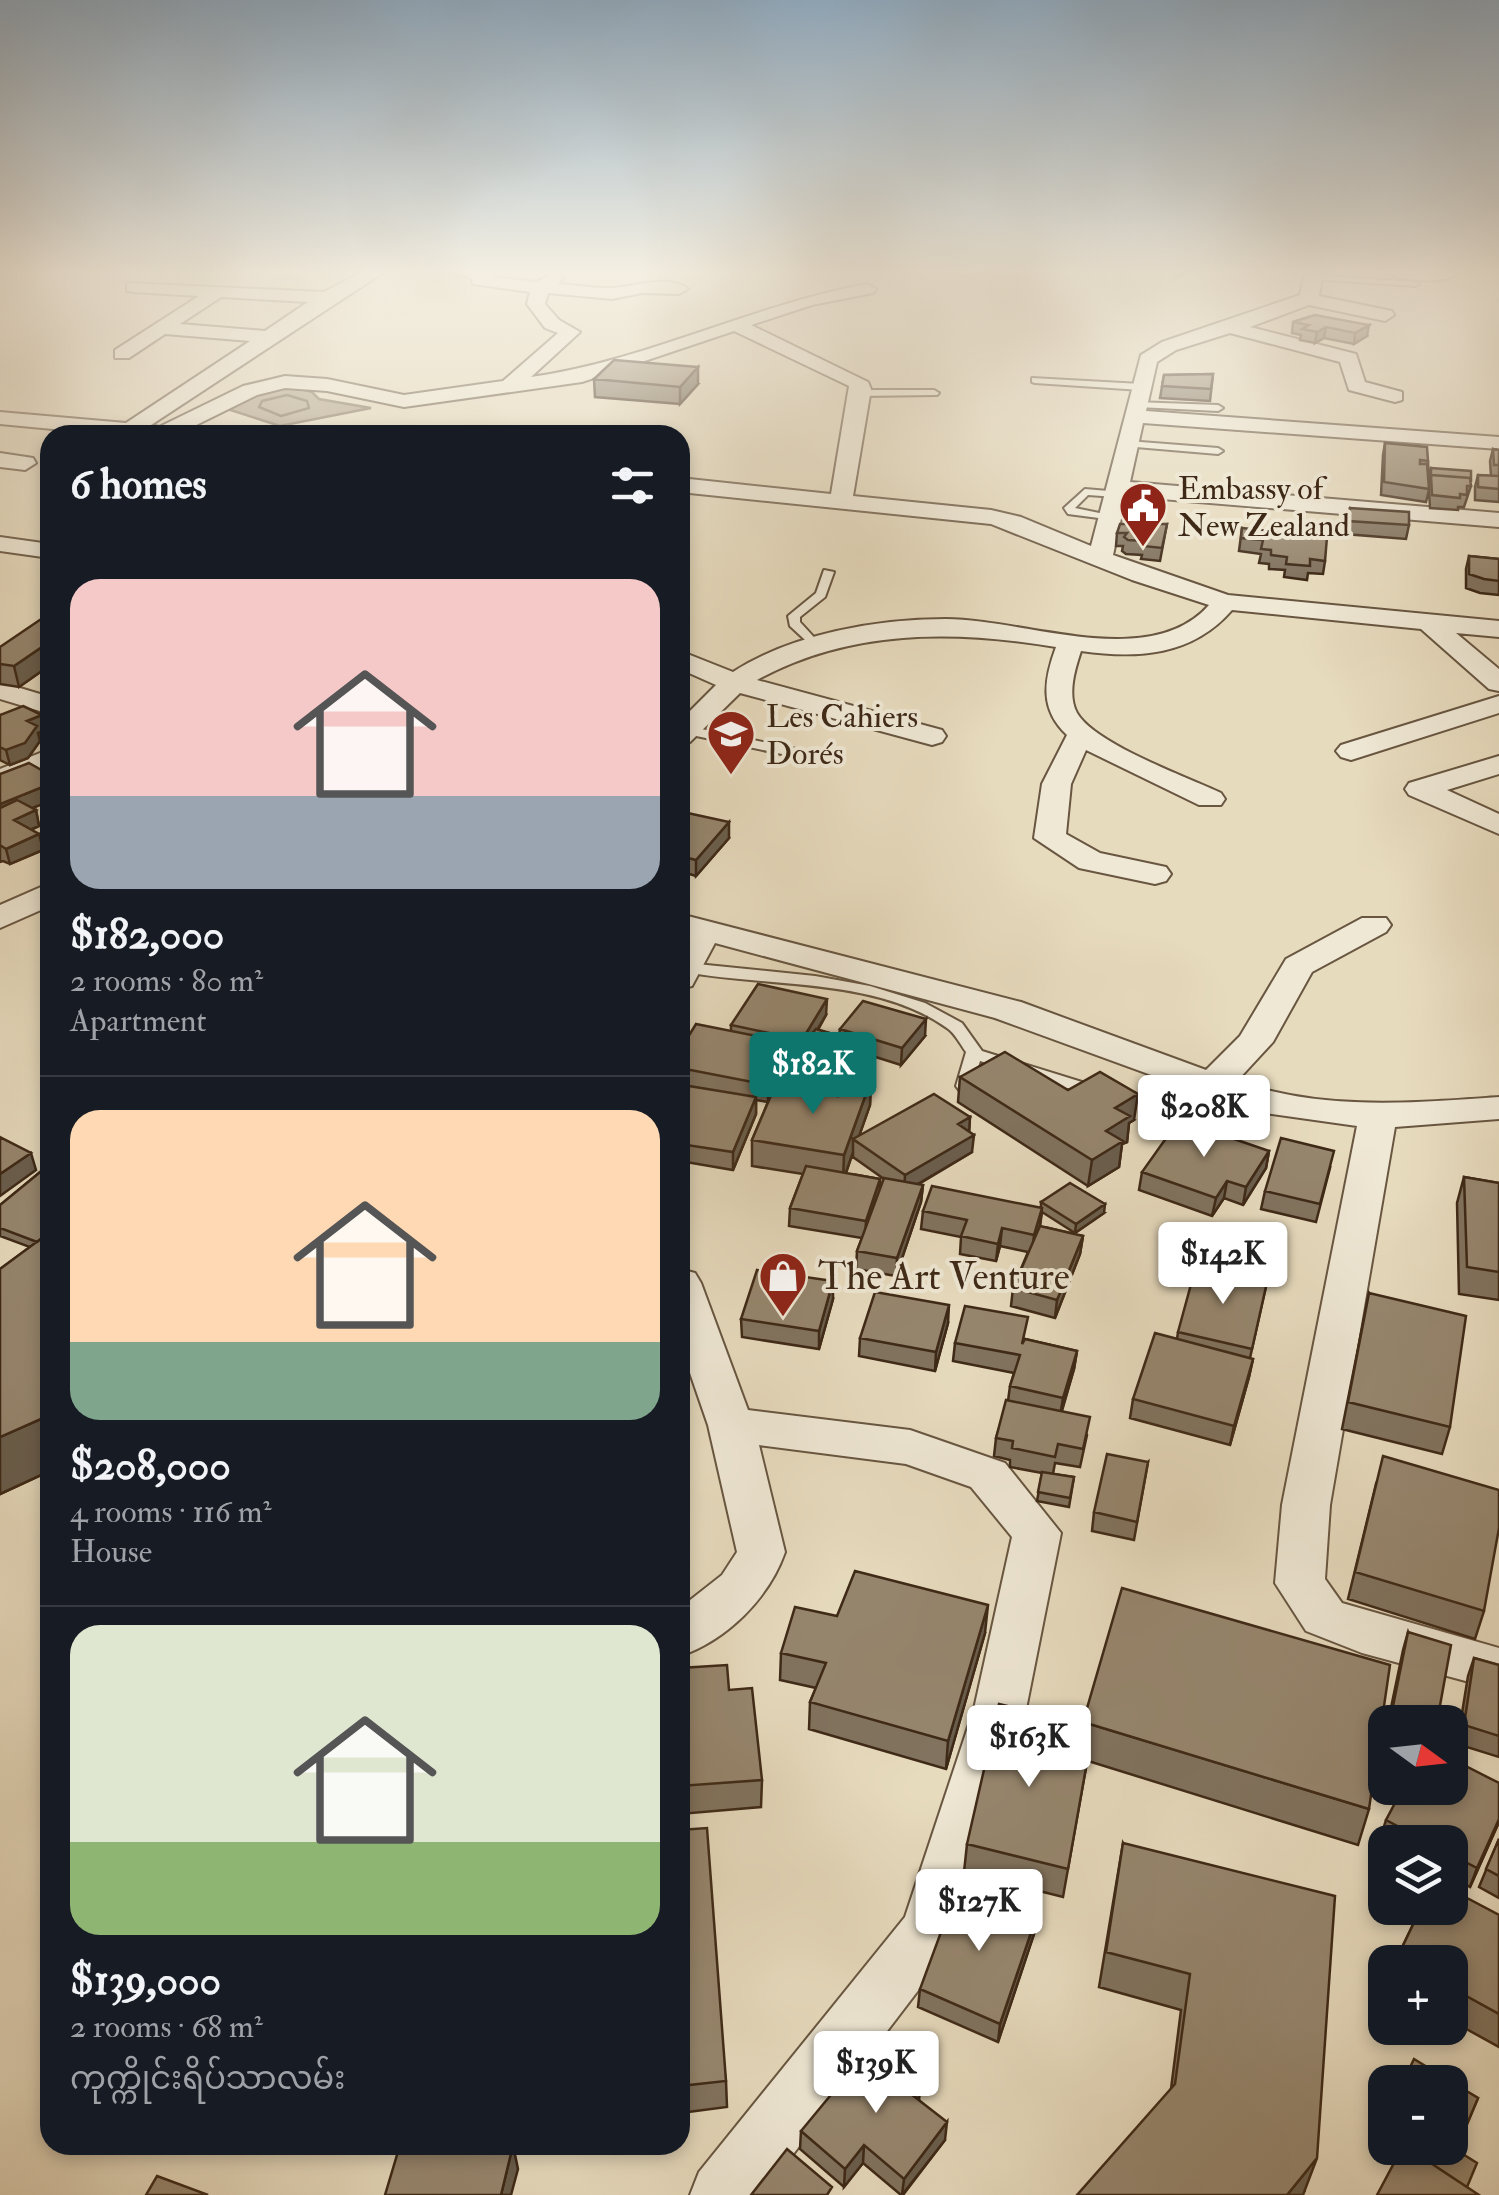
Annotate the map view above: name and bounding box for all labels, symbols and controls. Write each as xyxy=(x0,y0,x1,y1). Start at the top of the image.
icon: filters xyxy=(605,458,660,513)
text: 6 homes xyxy=(70,459,207,511)
place label: Embassy of New Zealand xyxy=(1178,469,1350,546)
public building icon: Embassy of New Zealand xyxy=(1117,480,1169,548)
icon: home xyxy=(275,644,455,824)
place label: Les Cahiers Dorés xyxy=(766,697,918,774)
school or university icon: Les Cahiers Dorés xyxy=(705,708,757,776)
text: $182,000 xyxy=(70,909,224,961)
text: 2 rooms · 80 m² xyxy=(70,961,263,1001)
text: Apartment xyxy=(70,1001,207,1041)
pin: $182K xyxy=(743,1032,883,1117)
text: $182K xyxy=(771,1044,855,1084)
pin: $208K xyxy=(1134,1075,1274,1160)
text: $208K xyxy=(1160,1087,1248,1127)
icon: home xyxy=(275,1175,455,1355)
pin: $142K xyxy=(1153,1222,1293,1307)
text: $142K xyxy=(1180,1234,1266,1274)
shop icon: The Art Venture xyxy=(757,1250,809,1318)
place label: The Art Venture xyxy=(818,1253,1070,1301)
text: $208,000 xyxy=(70,1440,231,1492)
text: 4 rooms · 116 m² xyxy=(70,1492,272,1532)
text: House xyxy=(70,1532,152,1572)
icon: home xyxy=(275,1690,455,1870)
pin: $163K xyxy=(959,1705,1099,1790)
north arrow xyxy=(1368,1705,1468,1805)
map controls xyxy=(1368,1705,1468,2165)
text: $163K xyxy=(989,1717,1069,1757)
button: layers xyxy=(1368,1825,1468,1925)
pin: $127K xyxy=(909,1869,1049,1954)
text: $127K xyxy=(938,1881,1020,1921)
button: + xyxy=(1368,1945,1468,2045)
text: $139,000 xyxy=(70,1955,221,2007)
text: 2 rooms · 68 m² xyxy=(70,2007,263,2047)
pin: $139K xyxy=(806,2031,946,2116)
text: $139K xyxy=(836,2043,916,2083)
text: ကုက္ကိုင်းရိပ်သာလမ်း xyxy=(70,2059,345,2099)
button: − xyxy=(1368,2065,1468,2165)

